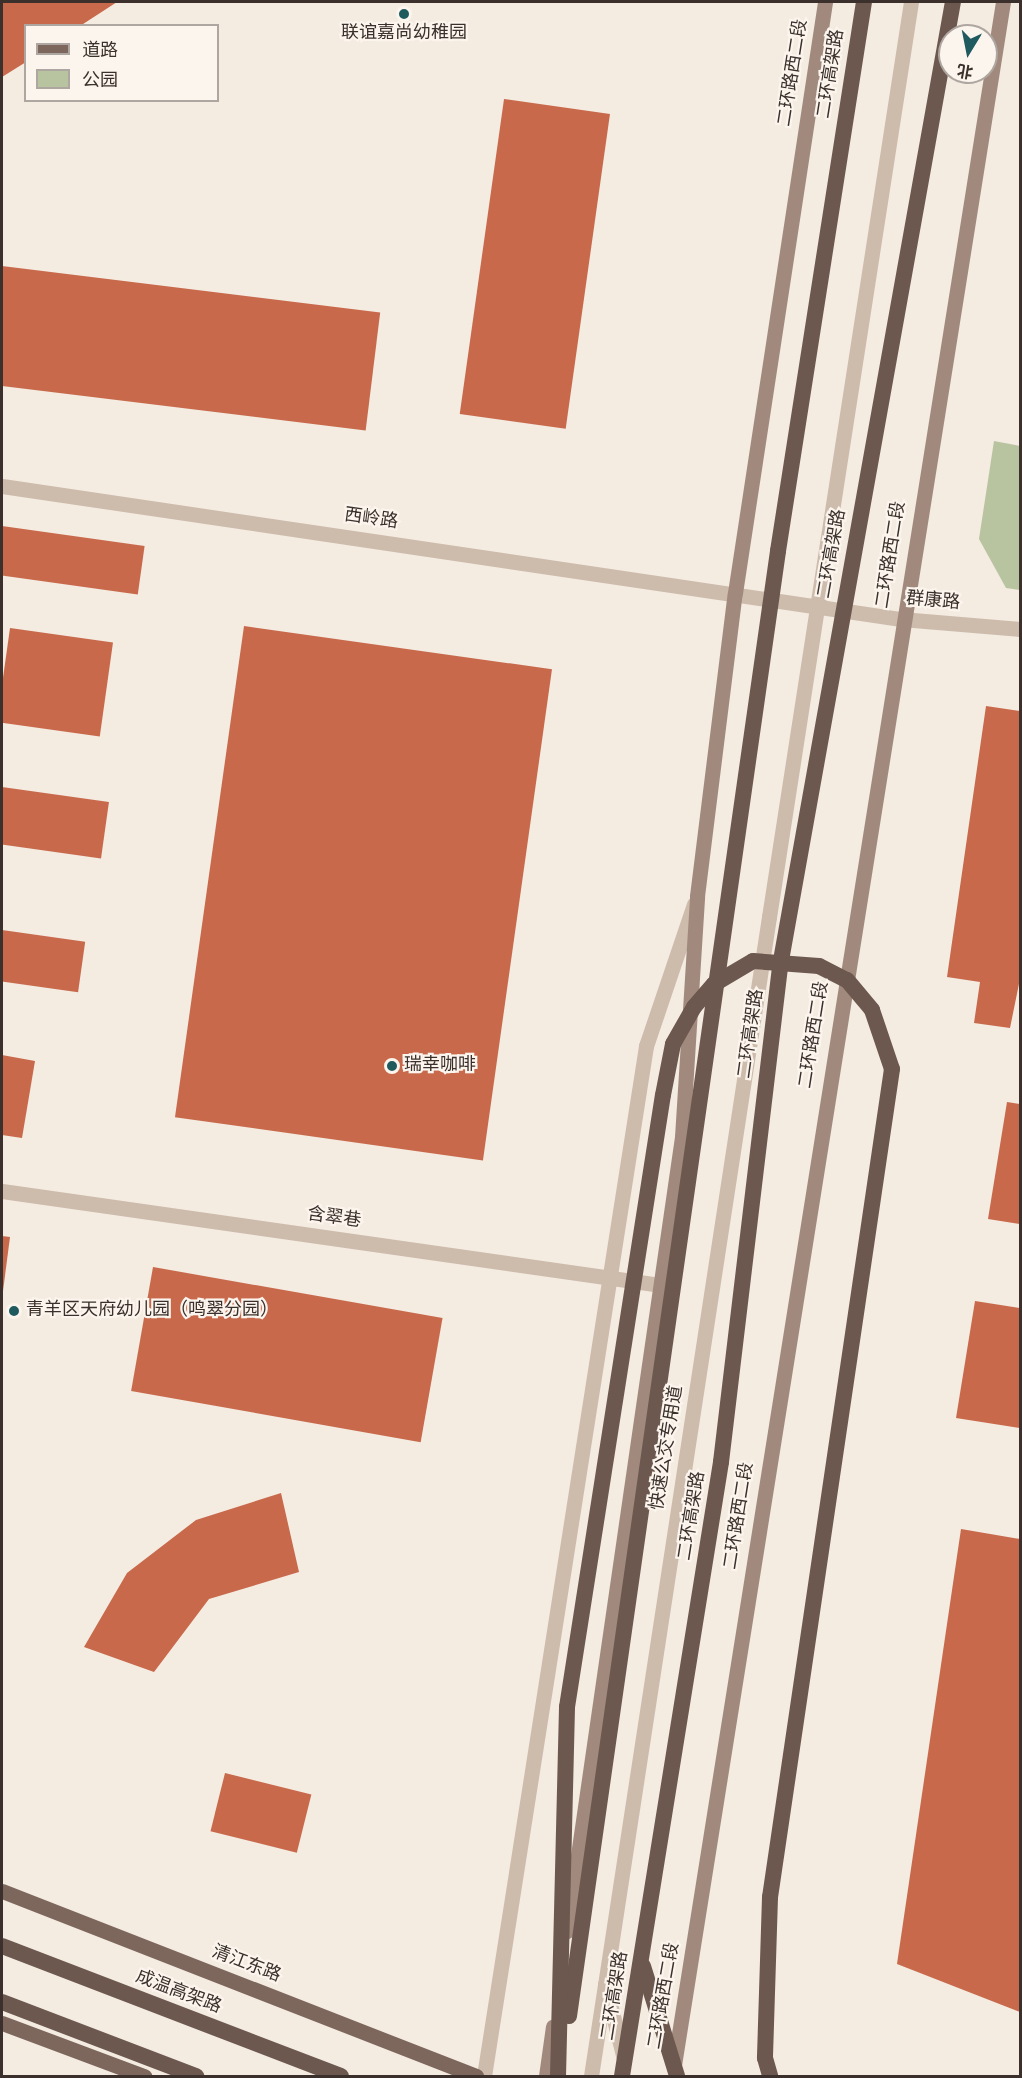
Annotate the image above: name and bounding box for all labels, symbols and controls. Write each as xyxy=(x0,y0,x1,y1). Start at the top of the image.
marker: 联谊嘉尚幼稚园 xyxy=(397,7,411,21)
street label: 二环路西二段 xyxy=(775,18,813,128)
place label: 联谊嘉尚幼稚园 xyxy=(341,23,467,45)
legend xyxy=(24,24,219,102)
north arrow xyxy=(938,24,998,84)
street label: 二环高架路 xyxy=(814,28,850,120)
text: 道路 xyxy=(82,40,118,63)
text: 北 xyxy=(956,59,975,81)
text: 公园 xyxy=(82,70,118,93)
street label: 二环路西二段 xyxy=(873,500,911,610)
street label: 西岭路 xyxy=(343,506,399,534)
street label: 二环高架路 xyxy=(815,508,851,600)
street label: 群康路 xyxy=(905,589,961,615)
street label: 二环路西二段 xyxy=(796,980,834,1090)
street label: 二环高架路 xyxy=(735,988,769,1080)
place label: 瑞幸咖啡 xyxy=(404,1055,476,1077)
marker: 瑞幸咖啡 xyxy=(385,1059,399,1073)
street label: 含翠巷 xyxy=(306,1205,362,1233)
place label: 青羊区天府幼儿园（鸣翠分园） xyxy=(26,1300,278,1322)
marker: 青羊区天府幼儿园（鸣翠分园） xyxy=(7,1304,21,1318)
street label: 快速公交专用道 xyxy=(647,1384,689,1512)
street label: 二环路西二段 xyxy=(721,1461,759,1571)
street label: 二环高架路 xyxy=(675,1470,711,1562)
street label: 二环路西二段 xyxy=(645,1941,685,2051)
street label: 清江东路 xyxy=(209,1942,283,1988)
street label: 二环高架路 xyxy=(598,1950,634,2042)
street label: 成温高架路 xyxy=(132,1967,224,2019)

